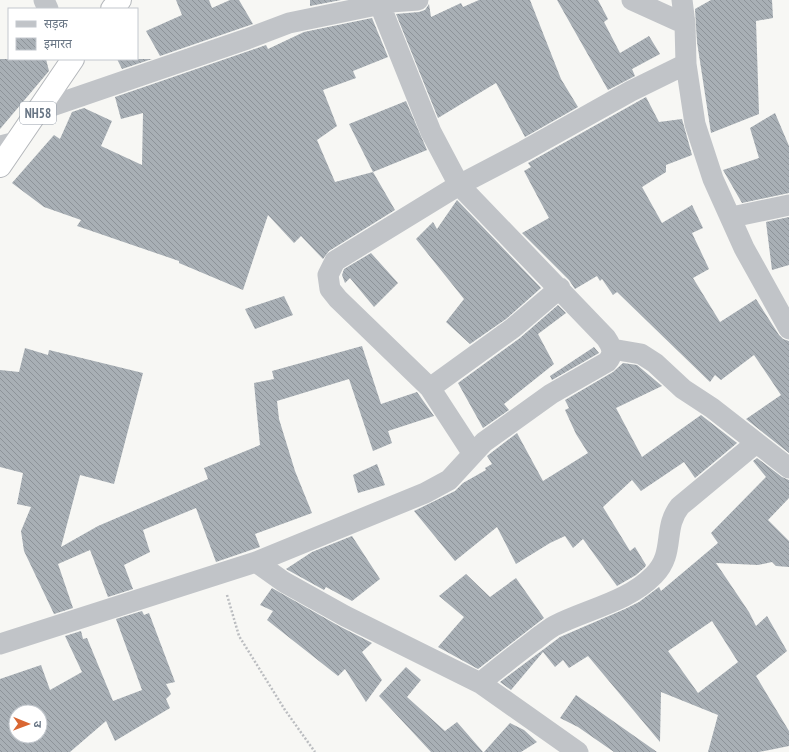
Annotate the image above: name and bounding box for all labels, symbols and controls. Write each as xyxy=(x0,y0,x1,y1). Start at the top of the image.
legend xyxy=(8,8,138,60)
text: सड़क xyxy=(44,16,69,31)
text: इमारत xyxy=(44,36,73,51)
road number: NH58 xyxy=(20,102,56,124)
north arrow xyxy=(8,704,48,744)
text: उ xyxy=(31,721,45,728)

